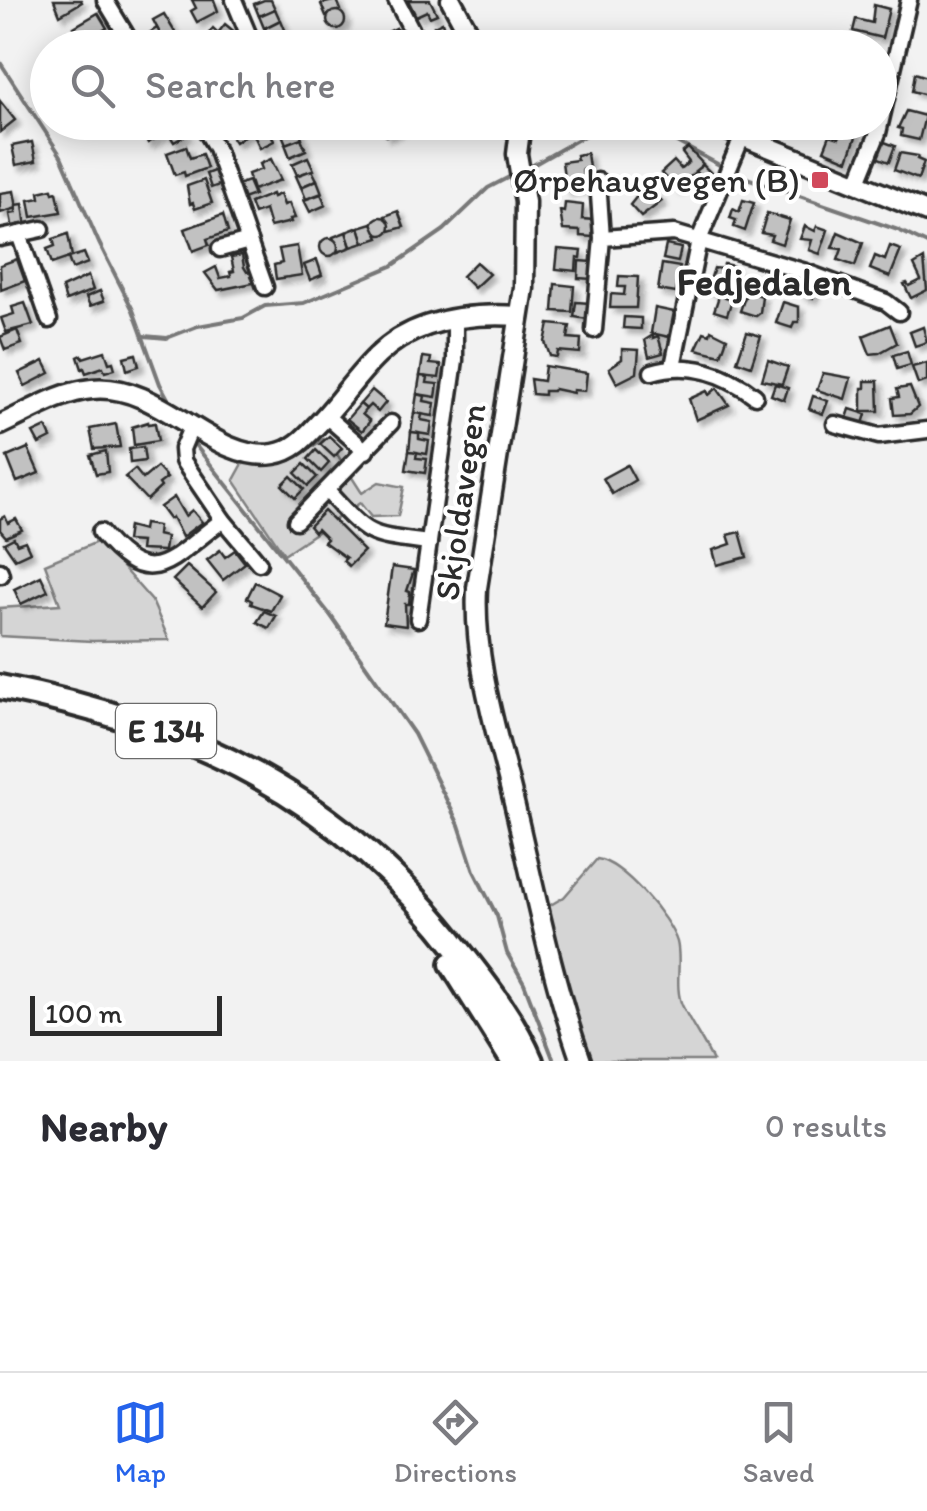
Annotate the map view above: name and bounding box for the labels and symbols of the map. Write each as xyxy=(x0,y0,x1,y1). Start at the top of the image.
place label: Ørpehaugvegen (B) xyxy=(513,159,800,201)
marker: Ørpehaugvegen (B) xyxy=(809,169,831,191)
district label: Fedjedalen xyxy=(677,259,852,305)
street label: Skjoldavegen xyxy=(425,401,495,603)
road number: E 134 xyxy=(116,704,216,758)
scale bar xyxy=(30,991,222,1036)

